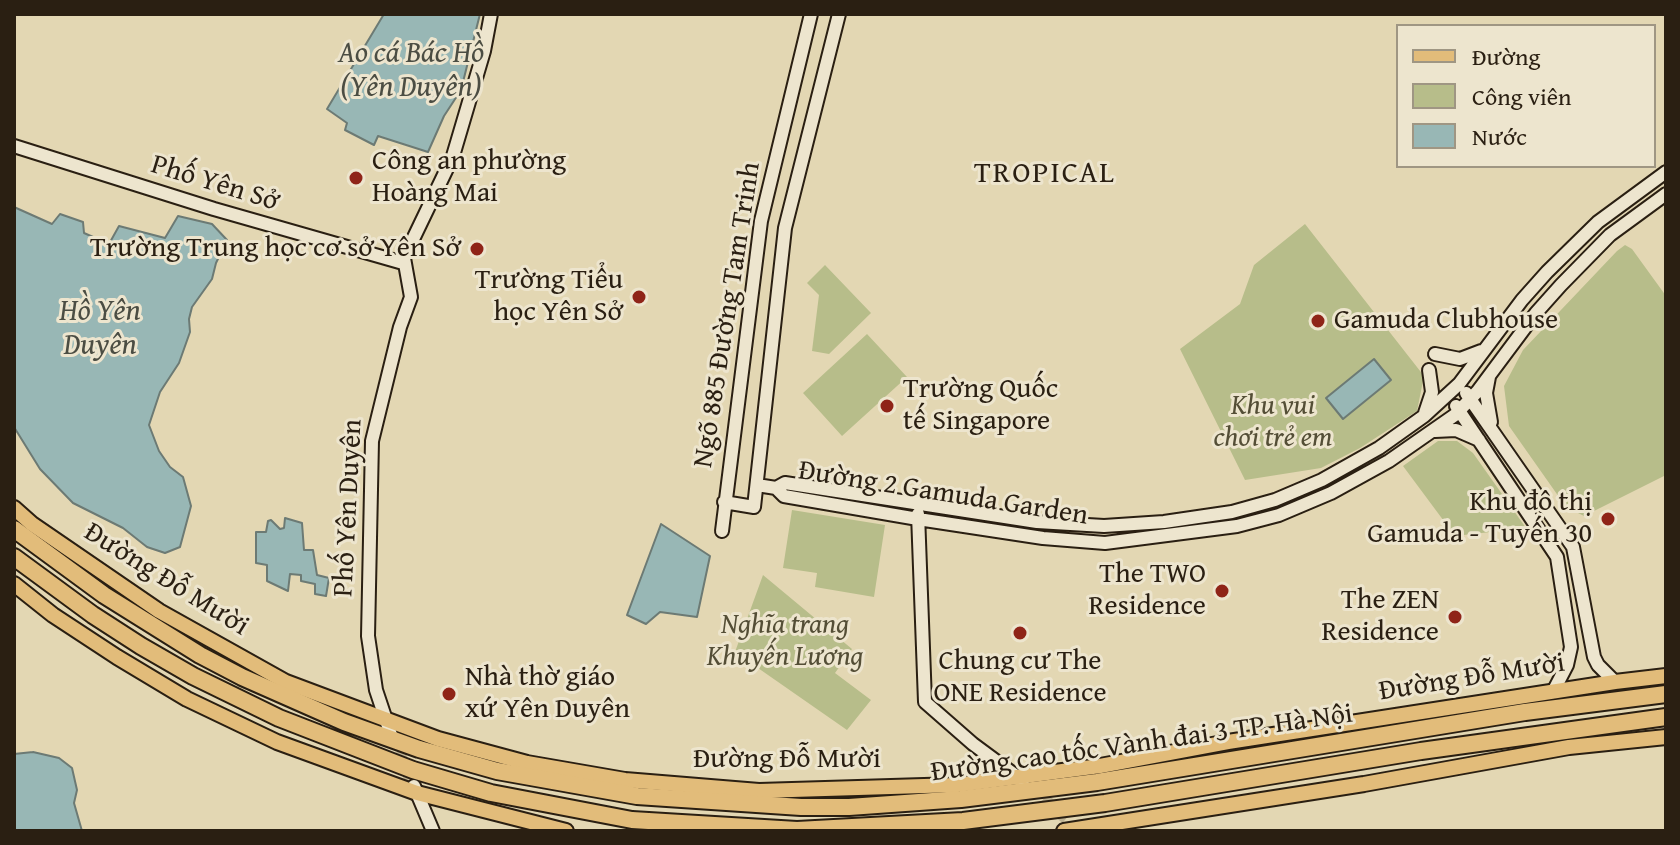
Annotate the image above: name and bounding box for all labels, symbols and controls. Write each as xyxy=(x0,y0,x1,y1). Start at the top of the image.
legend xyxy=(1396,24,1656,168)
water label: Ao cá Bác Hồ (Yên Duyên) xyxy=(338,36,484,106)
text: Đường xyxy=(1472,39,1541,74)
text: Công viên xyxy=(1472,79,1571,114)
text: Nước xyxy=(1472,119,1527,154)
place label: Công an phường Hoàng Mai xyxy=(372,145,566,211)
street label: Phố Yên Sở xyxy=(147,149,283,219)
district label: TROPICAL xyxy=(974,156,1116,192)
street label: Ngõ 885 Đường Tam Trinh xyxy=(687,160,769,470)
marker: Công an phường Hoàng Mai xyxy=(347,169,365,187)
place label: Trường Trung học cơ sở Yên Sở xyxy=(90,232,461,266)
marker: Trường Trung học cơ sở Yên Sở xyxy=(468,240,486,258)
place label: Trường Tiểu học Yên Sở xyxy=(475,264,623,330)
marker: Trường Tiểu học Yên Sở xyxy=(630,288,648,306)
water label: Hồ Yên Duyên xyxy=(59,294,141,364)
place label: Gamuda Clubhouse xyxy=(1334,304,1558,338)
marker: Gamuda Clubhouse xyxy=(1309,312,1327,330)
place label: Trường Quốc tế Singapore xyxy=(903,373,1058,439)
park label: Khu vui chơi trẻ em xyxy=(1213,390,1333,456)
marker: Trường Quốc tế Singapore xyxy=(878,397,896,415)
street label: Phố Yên Duyên xyxy=(328,418,370,598)
street label: Đường 2 Gamuda Garden xyxy=(796,455,1090,533)
place label: Khu đô thị Gamuda - Tuyến 30 xyxy=(1367,486,1592,552)
marker: Khu đô thị Gamuda - Tuyến 30 xyxy=(1599,510,1617,528)
street label: Đường Đỗ Mười xyxy=(78,516,254,644)
place label: The TWO Residence xyxy=(1088,558,1206,624)
marker: The TWO Residence xyxy=(1213,582,1231,600)
place label: The ZEN Residence xyxy=(1321,584,1439,650)
marker: The ZEN Residence xyxy=(1446,608,1464,626)
park label: Nghĩa trang Khuyến Lương xyxy=(707,609,863,675)
marker: Chung cư The ONE Residence xyxy=(1011,624,1029,642)
place label: Chung cư The ONE Residence xyxy=(933,645,1107,711)
street label: Đường Đỗ Mười xyxy=(1377,647,1567,709)
place label: Nhà thờ giáo xứ Yên Duyên xyxy=(465,661,630,727)
marker: Nhà thờ giáo xứ Yên Duyên xyxy=(440,685,458,703)
street label: Đường cao tốc Vành đai 3 TP. Hà Nội xyxy=(929,698,1355,790)
street label: Đường Đỗ Mười xyxy=(693,743,881,777)

